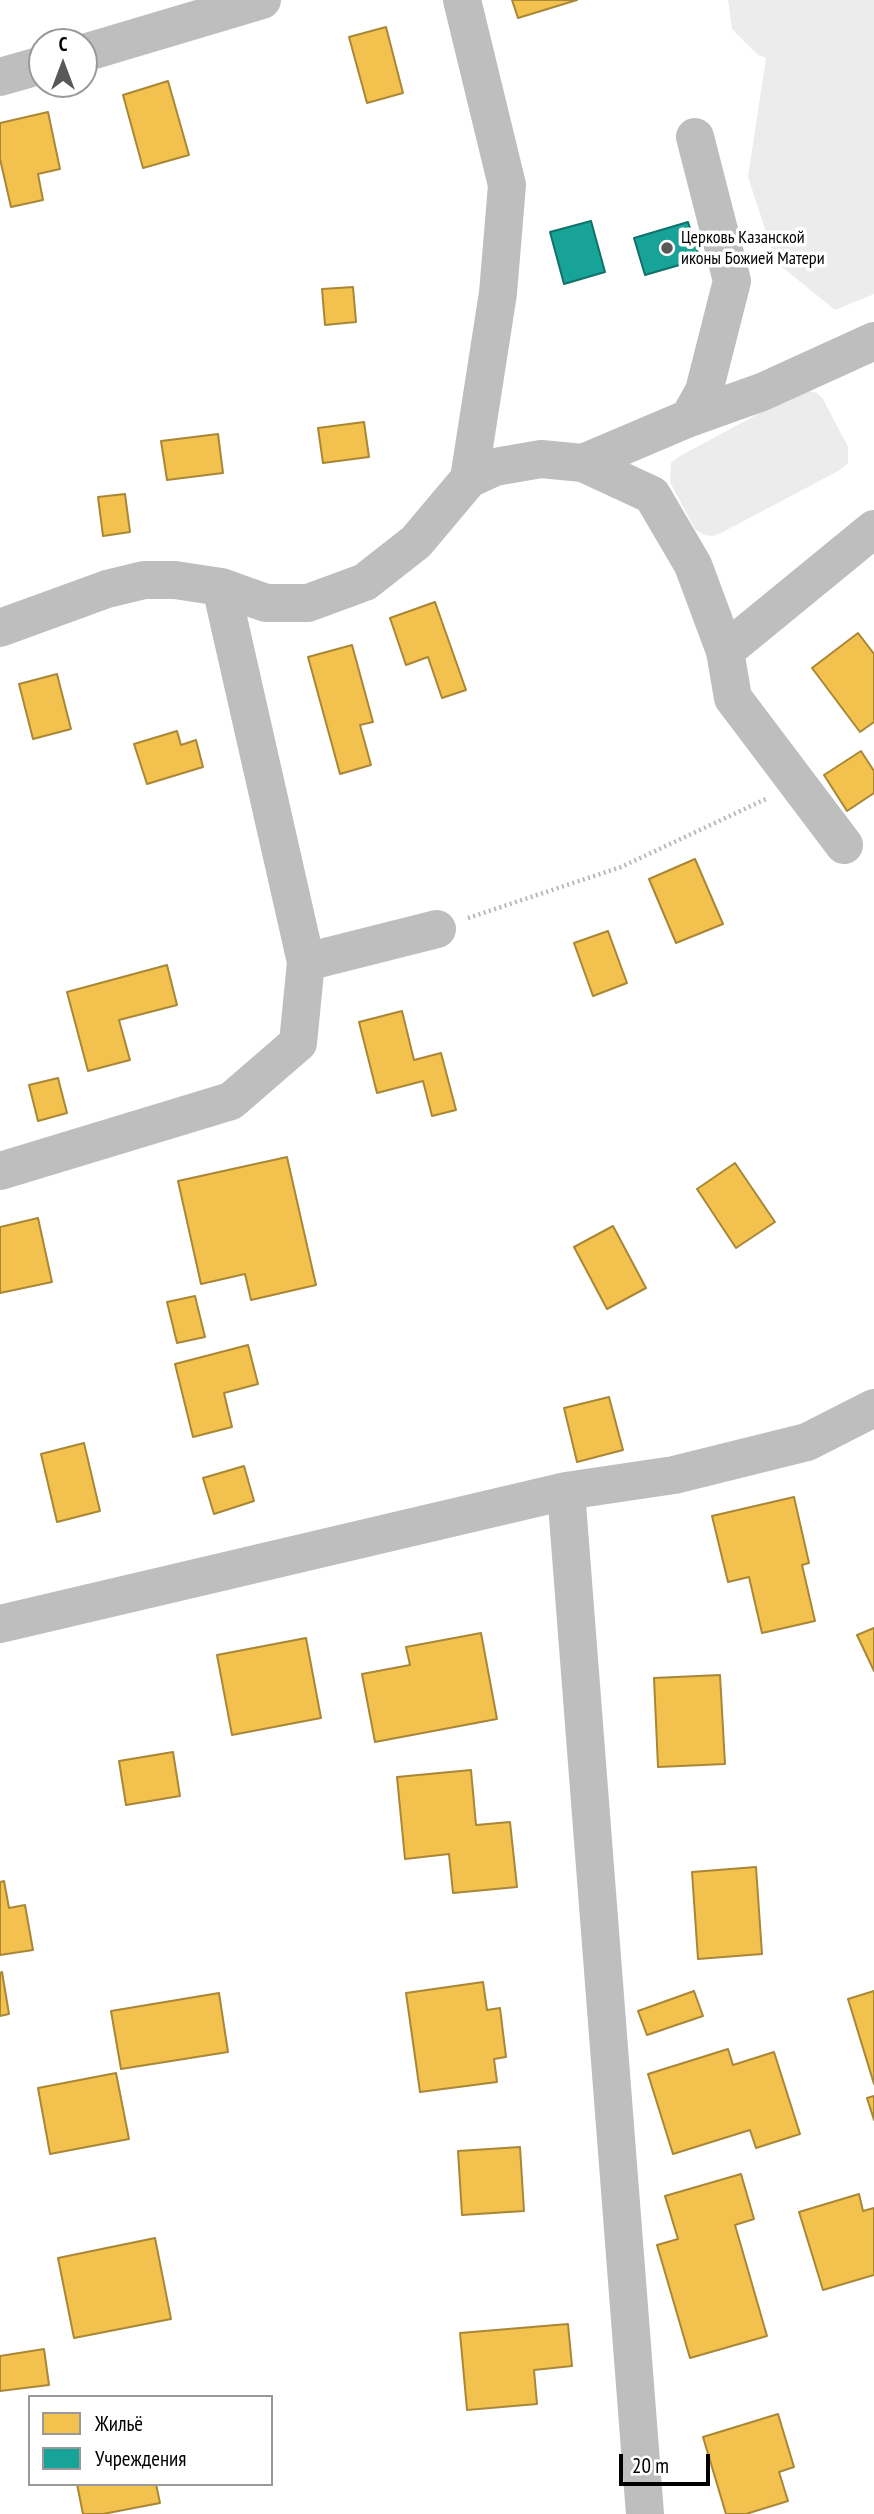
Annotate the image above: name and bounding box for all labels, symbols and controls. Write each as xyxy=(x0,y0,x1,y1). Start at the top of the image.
north arrow xyxy=(28,28,98,98)
text: С xyxy=(59,32,67,56)
place label: Церковь Казанской иконы Божией Матери xyxy=(681,227,825,270)
marker: Церковь Казанской иконы Божией Матери xyxy=(659,240,675,256)
legend xyxy=(28,2395,273,2486)
text: Жильё xyxy=(95,2410,143,2437)
scale bar xyxy=(622,2440,713,2484)
text: Учреждения xyxy=(95,2445,186,2472)
text: 20 m xyxy=(632,2452,669,2479)

